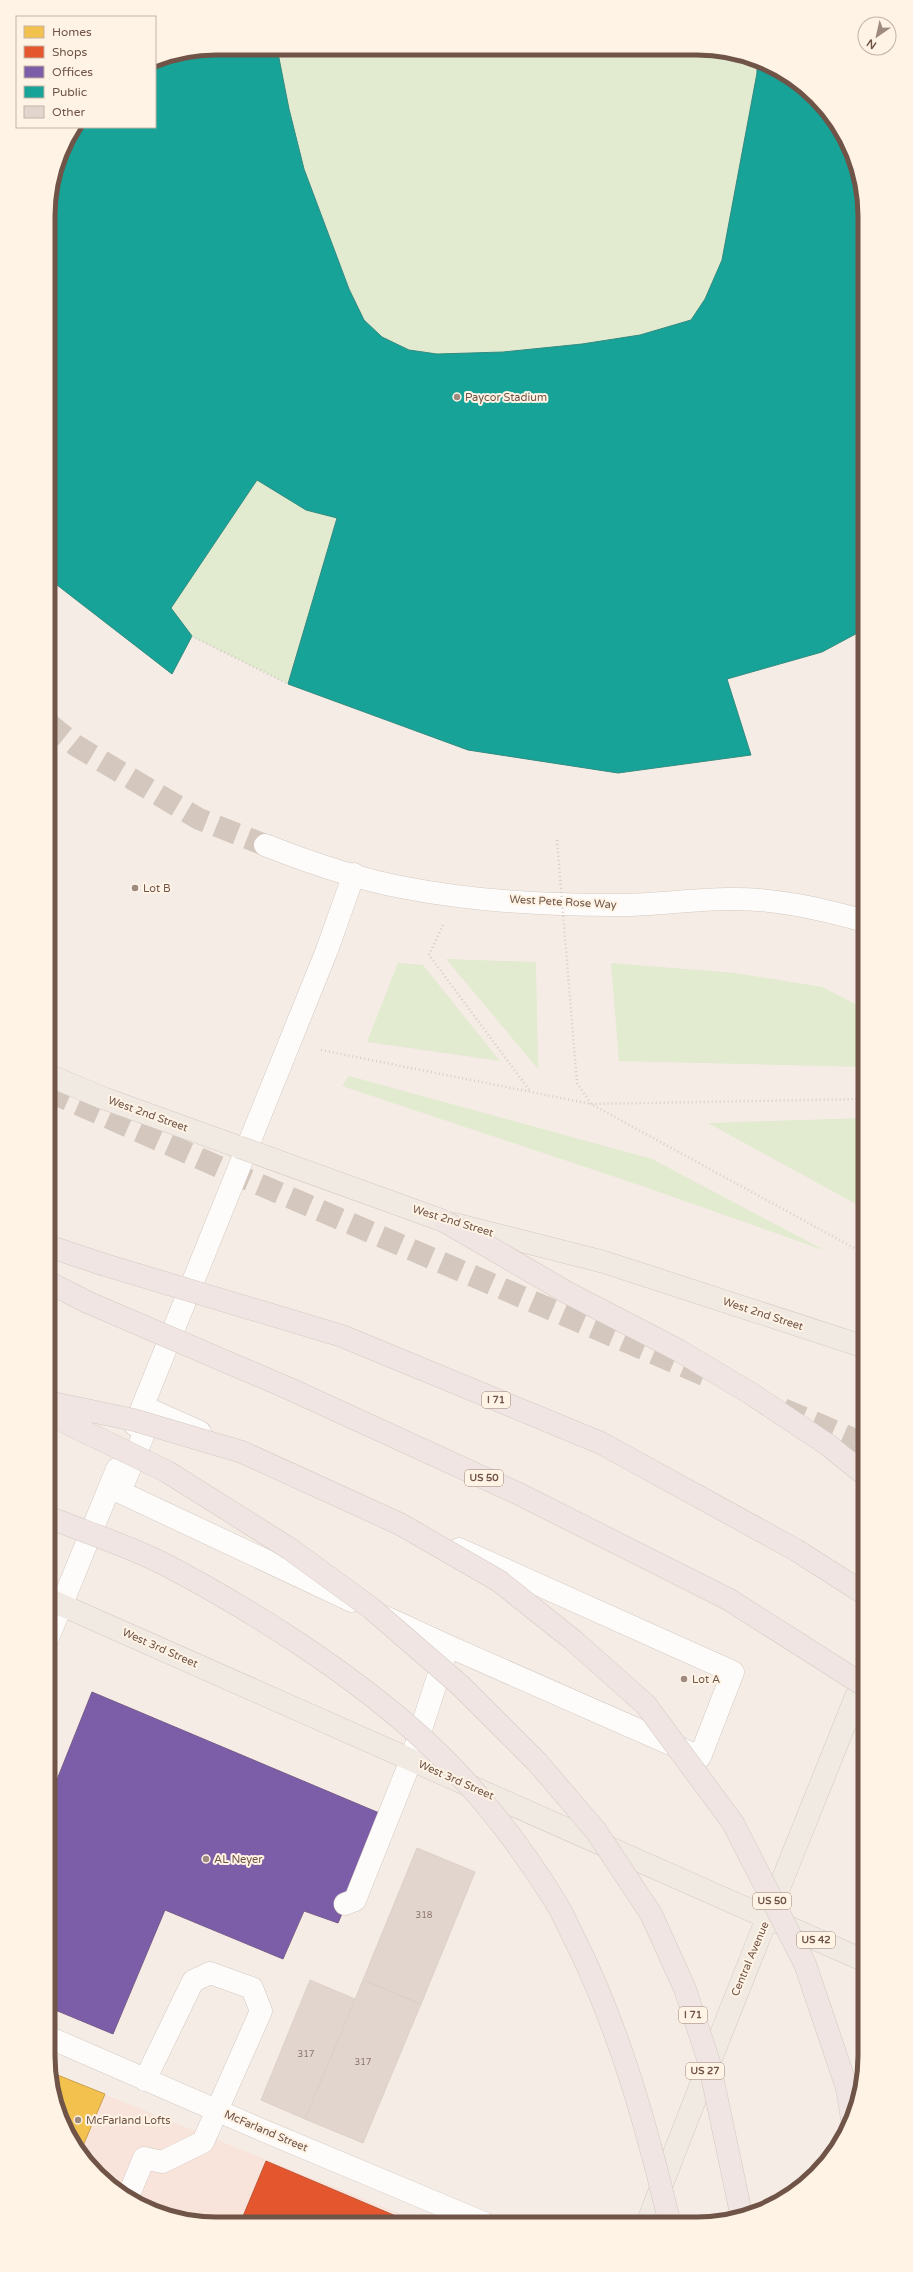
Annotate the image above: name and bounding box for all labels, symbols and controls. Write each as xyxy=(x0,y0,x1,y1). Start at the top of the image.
legend xyxy=(16,16,156,128)
north arrow xyxy=(857,16,897,56)
text: Homes xyxy=(52,25,92,39)
text: N xyxy=(864,36,879,52)
text: Shops xyxy=(52,45,87,59)
text: Offices xyxy=(52,65,93,79)
text: Public xyxy=(52,85,87,99)
text: Other xyxy=(52,105,85,119)
place label: Paycor Stadium xyxy=(465,391,547,404)
marker: Paycor Stadium xyxy=(452,392,462,402)
place label: Lot B xyxy=(143,882,171,895)
marker: Lot B xyxy=(130,883,140,893)
street label: West Pete Rose Way xyxy=(509,893,617,911)
street label: West 2nd Street xyxy=(106,1094,190,1134)
street label: West 2nd Street xyxy=(411,1203,495,1239)
street label: West 2nd Street xyxy=(721,1295,805,1333)
road number: I 71 xyxy=(482,1392,510,1408)
road number: US 50 xyxy=(465,1470,503,1486)
street label: West 3rd Street xyxy=(120,1626,200,1670)
place label: Lot A xyxy=(692,1673,720,1686)
marker: Lot A xyxy=(679,1674,689,1684)
street label: West 3rd Street xyxy=(416,1758,496,1802)
place label: AL Neyer xyxy=(214,1853,263,1866)
marker: AL Neyer xyxy=(201,1854,211,1864)
road number: US 50 xyxy=(753,1893,791,1909)
house number: 318 xyxy=(416,1910,433,1921)
street label: Central Avenue xyxy=(728,1920,772,1998)
road number: US 42 xyxy=(797,1932,835,1948)
road number: I 71 xyxy=(679,2007,707,2023)
house number: 317 xyxy=(298,2049,315,2060)
house number: 317 xyxy=(355,2057,372,2068)
road number: US 27 xyxy=(686,2063,724,2079)
street label: McFarland Street xyxy=(222,2108,310,2154)
place label: McFarland Lofts xyxy=(86,2114,171,2127)
marker: McFarland Lofts xyxy=(73,2115,83,2125)

